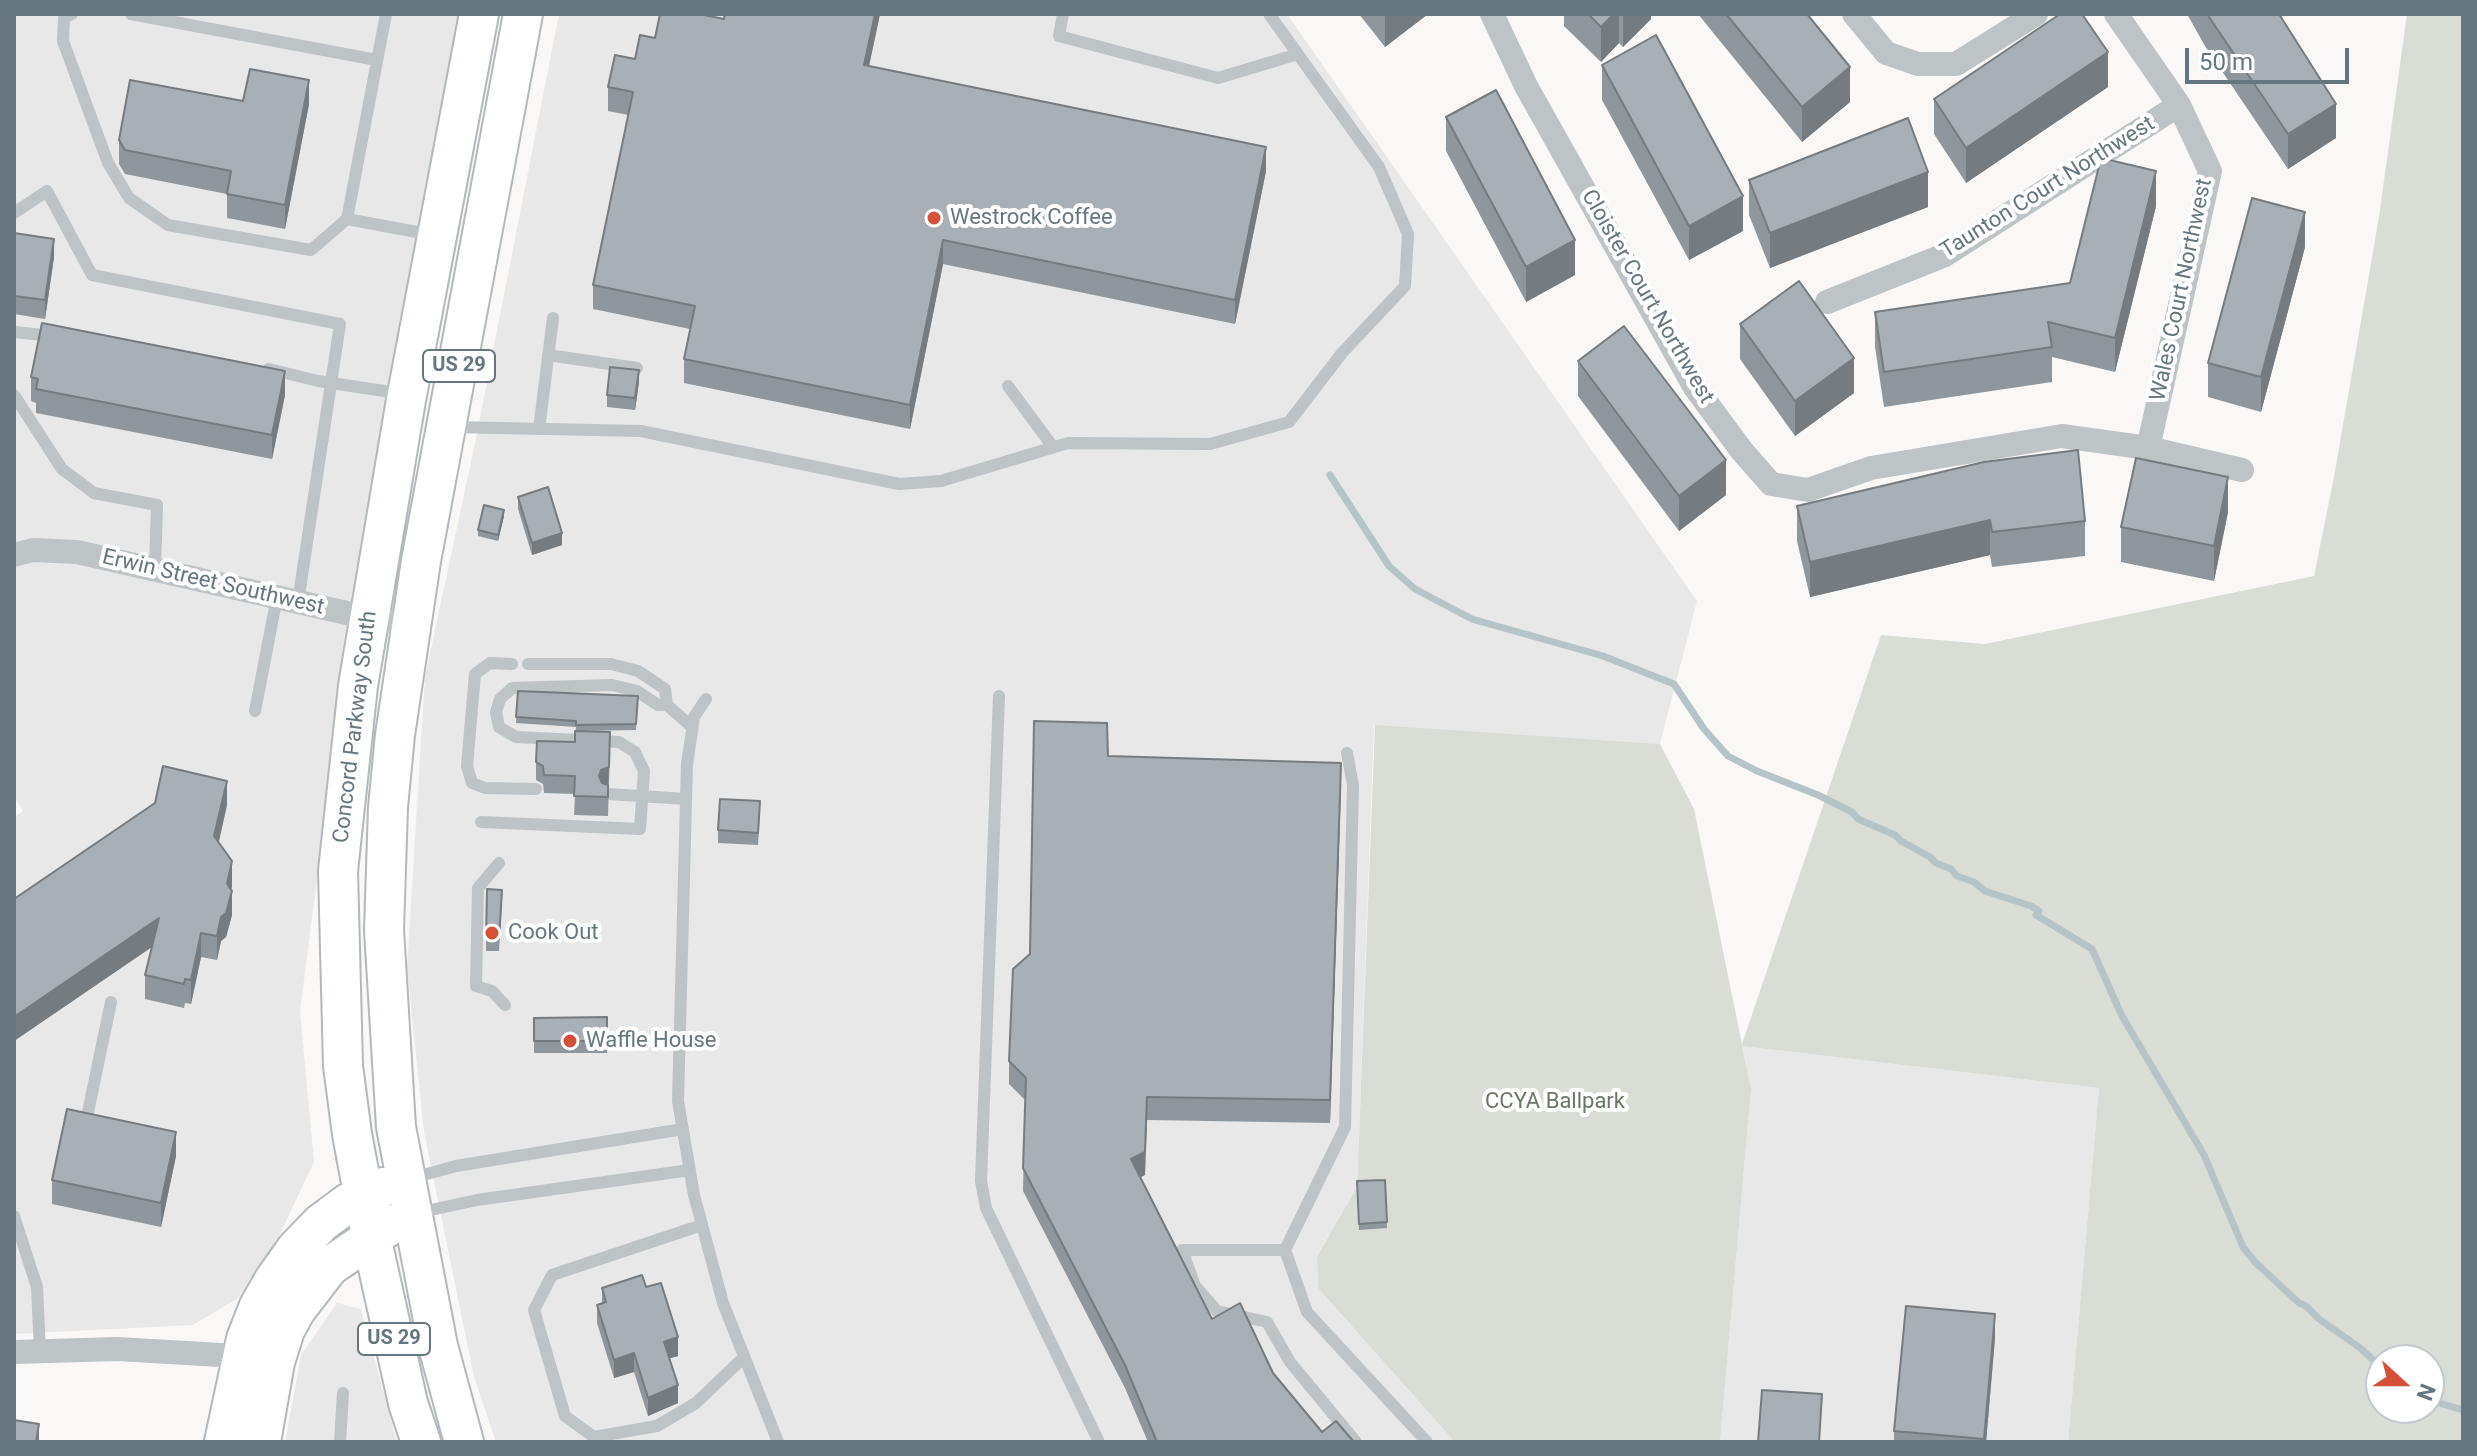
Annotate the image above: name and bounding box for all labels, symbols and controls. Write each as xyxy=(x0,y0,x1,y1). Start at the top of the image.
scale bar xyxy=(2189,32,2353,82)
text: 50 m xyxy=(2199,48,2253,76)
street label: Taunton Court Northwest xyxy=(1936,111,2160,265)
street label: Wales Court Northwest xyxy=(2146,176,2218,404)
street label: Cloister Court Northwest xyxy=(1575,185,1719,409)
place label: Westrock Coffee xyxy=(950,205,1113,231)
marker: Westrock Coffee xyxy=(925,209,943,227)
road number: US 29 xyxy=(423,350,495,382)
street label: Erwin Street Southwest xyxy=(99,545,327,621)
street label: Concord Parkway South xyxy=(329,609,383,845)
place label: Cook Out xyxy=(508,920,598,946)
marker: Cook Out xyxy=(483,924,501,942)
place label: Waffle House xyxy=(586,1028,716,1054)
marker: Waffle House xyxy=(561,1032,579,1050)
park label: CCYA Ballpark xyxy=(1485,1089,1625,1115)
road number: US 29 xyxy=(358,1323,430,1355)
north arrow xyxy=(2365,1344,2445,1424)
text: N xyxy=(2412,1380,2440,1404)

